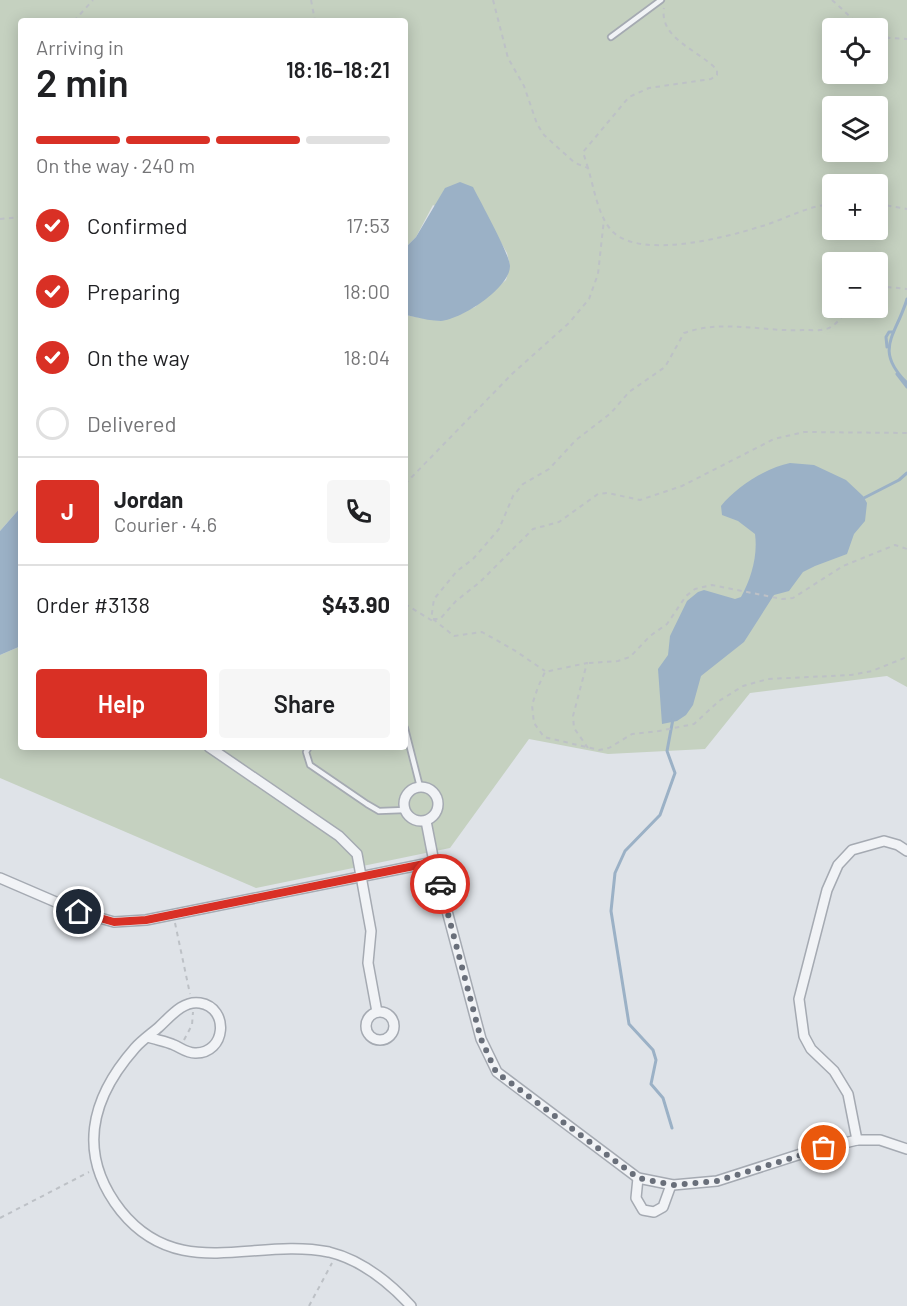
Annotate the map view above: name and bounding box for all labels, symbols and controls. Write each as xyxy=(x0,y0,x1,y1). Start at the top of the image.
map controls xyxy=(822,18,888,318)
button: locate xyxy=(822,18,888,84)
text: Arriving in xyxy=(36,35,124,59)
text: 18:16–18:21 xyxy=(286,56,390,82)
text: 2 min xyxy=(36,58,129,105)
button: layers xyxy=(822,96,888,162)
text: On the way · 240 m xyxy=(36,153,195,177)
button: + xyxy=(822,174,888,240)
icon: check xyxy=(36,209,69,242)
text: Confirmed xyxy=(87,212,187,238)
text: 17:53 xyxy=(346,213,390,237)
button: − xyxy=(822,252,888,318)
icon: check xyxy=(36,275,69,308)
text: Preparing xyxy=(87,278,180,304)
text: 18:00 xyxy=(343,279,390,303)
icon: check xyxy=(36,341,69,374)
text: On the way xyxy=(87,344,190,370)
text: 18:04 xyxy=(343,345,390,369)
text: Delivered xyxy=(87,410,176,436)
button: phone xyxy=(327,480,390,543)
text: Jordan xyxy=(114,486,183,512)
text: J xyxy=(61,498,74,524)
text: Courier · 4.6 xyxy=(114,512,217,536)
text: Order #3138 xyxy=(36,591,150,617)
text: $43.90 xyxy=(322,591,390,617)
button: Help xyxy=(36,669,207,738)
button: Share xyxy=(219,669,390,738)
courier xyxy=(410,854,470,914)
icon: car xyxy=(424,868,457,901)
pin xyxy=(53,886,104,937)
icon: home xyxy=(62,895,95,928)
pin xyxy=(798,1122,849,1173)
icon: bag xyxy=(807,1131,840,1164)

